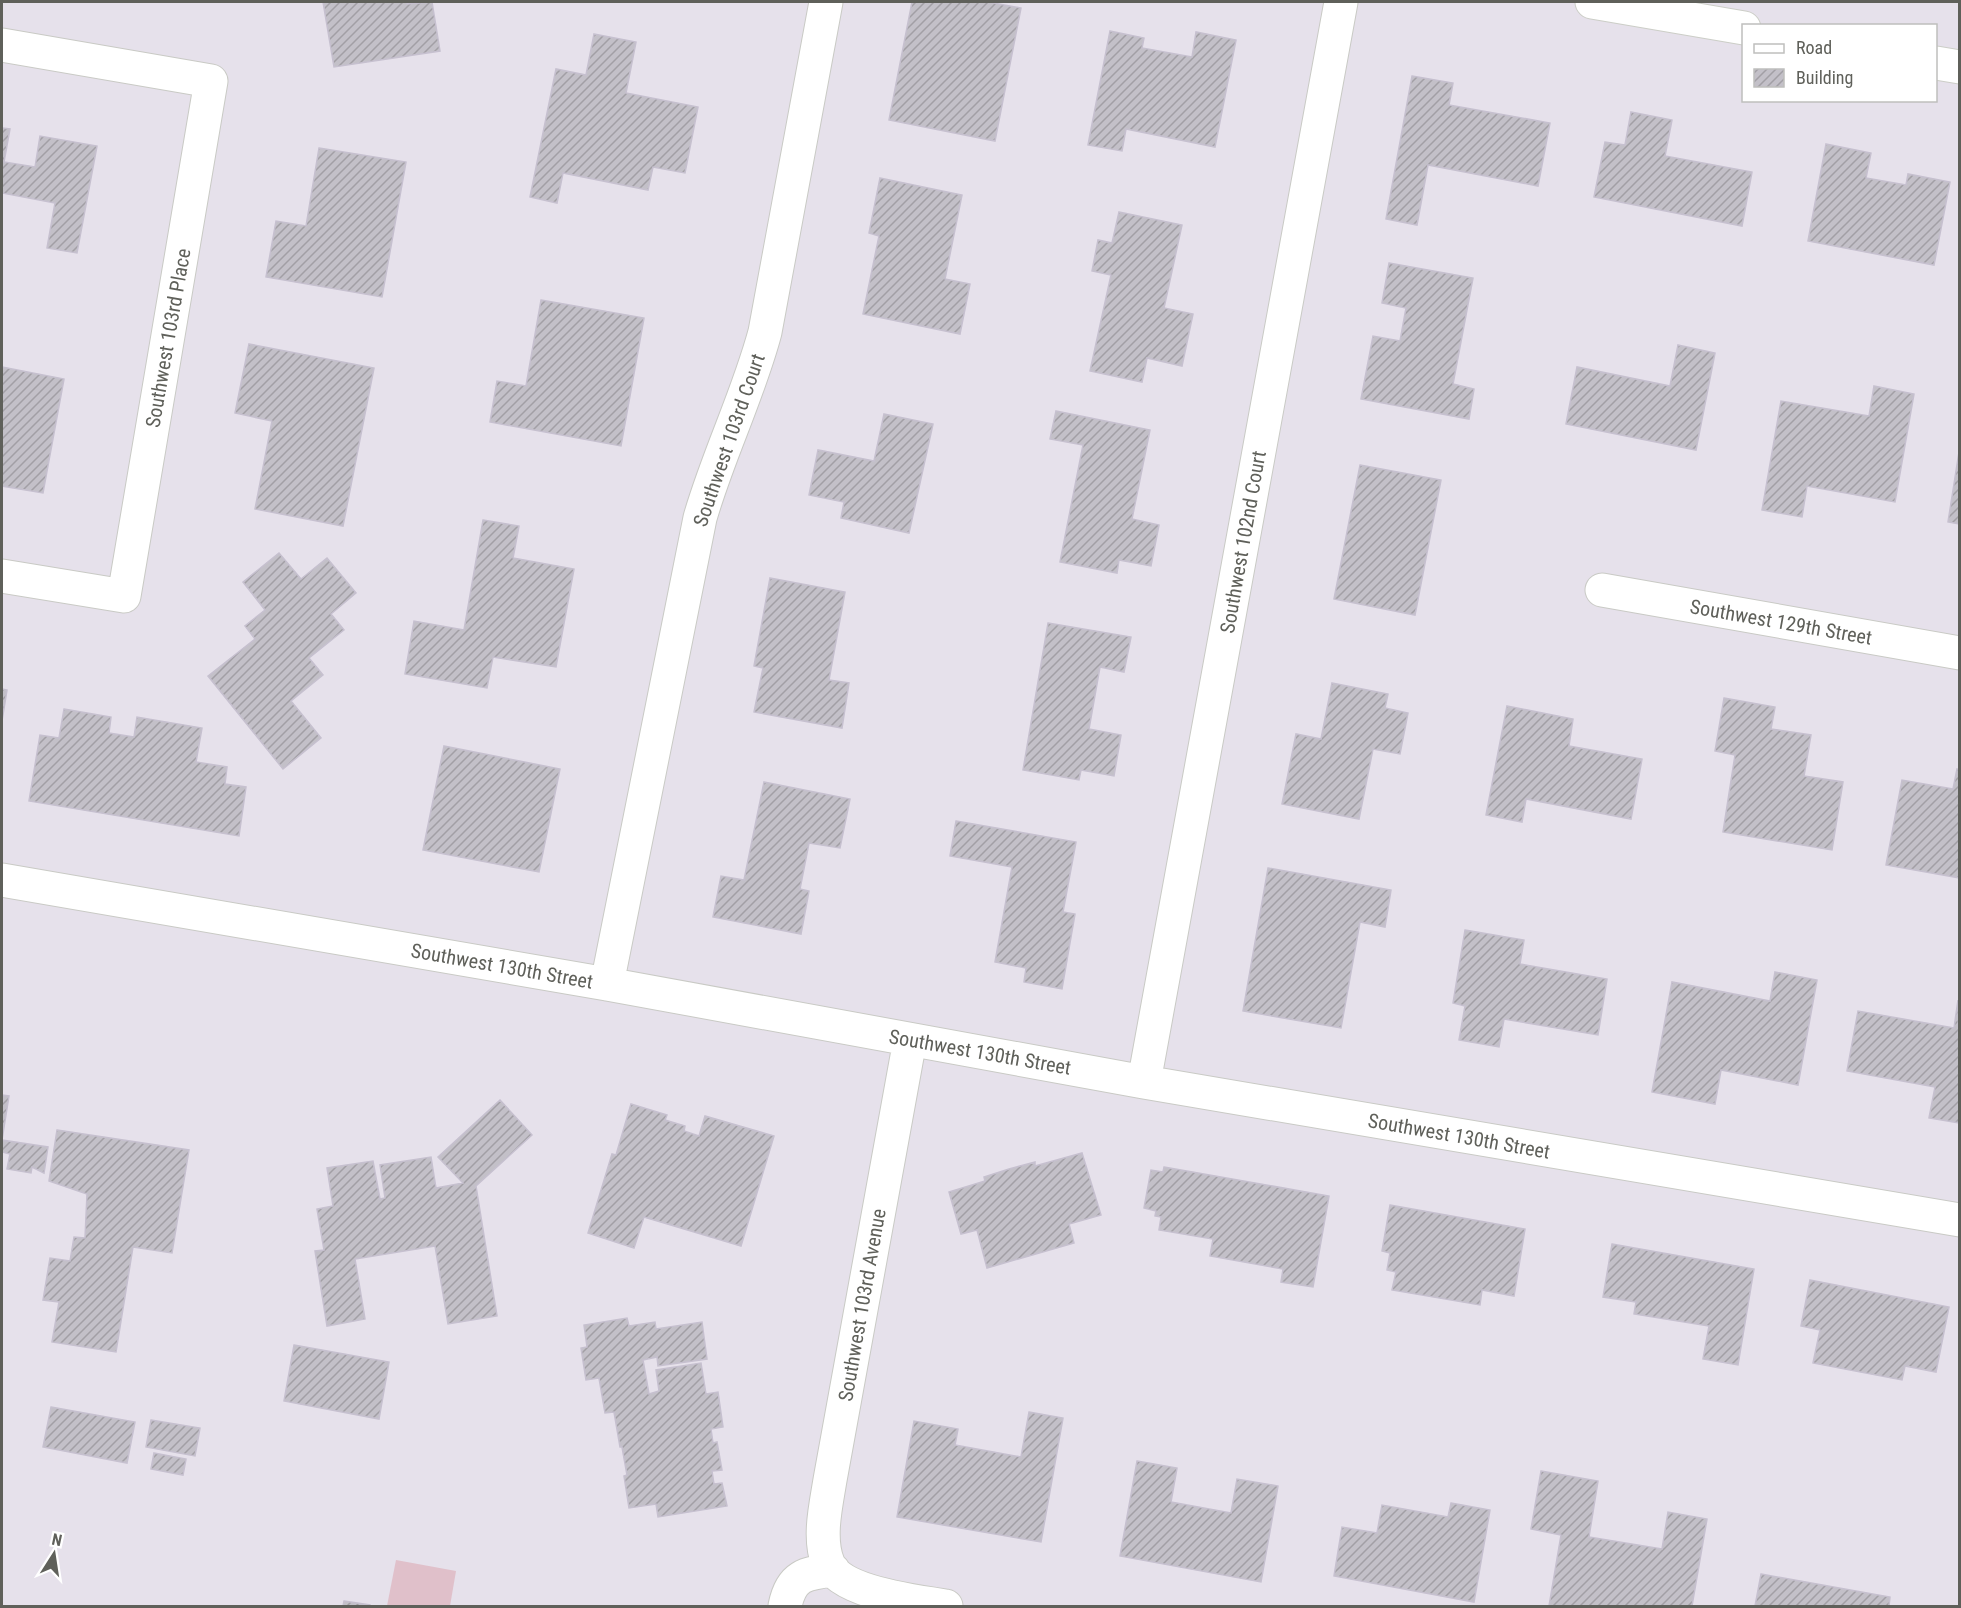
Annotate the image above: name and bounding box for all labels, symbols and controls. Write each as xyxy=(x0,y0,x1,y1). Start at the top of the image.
legend xyxy=(1742,24,1937,102)
text: Road xyxy=(1796,37,1832,58)
text: Building xyxy=(1796,67,1853,88)
street label: Southwest 103rd Place xyxy=(140,247,196,429)
street label: Southwest 103rd Court xyxy=(688,350,770,530)
street label: Southwest 102nd Court xyxy=(1215,449,1271,635)
street label: Southwest 129th Street xyxy=(1688,594,1874,650)
street label: Southwest 130th Street xyxy=(409,938,595,994)
street label: Southwest 130th Street xyxy=(887,1024,1073,1080)
street label: Southwest 130th Street xyxy=(1366,1108,1552,1164)
street label: Southwest 103rd Avenue xyxy=(833,1207,891,1403)
north arrow xyxy=(24,1524,84,1584)
text: N xyxy=(50,1530,64,1550)

